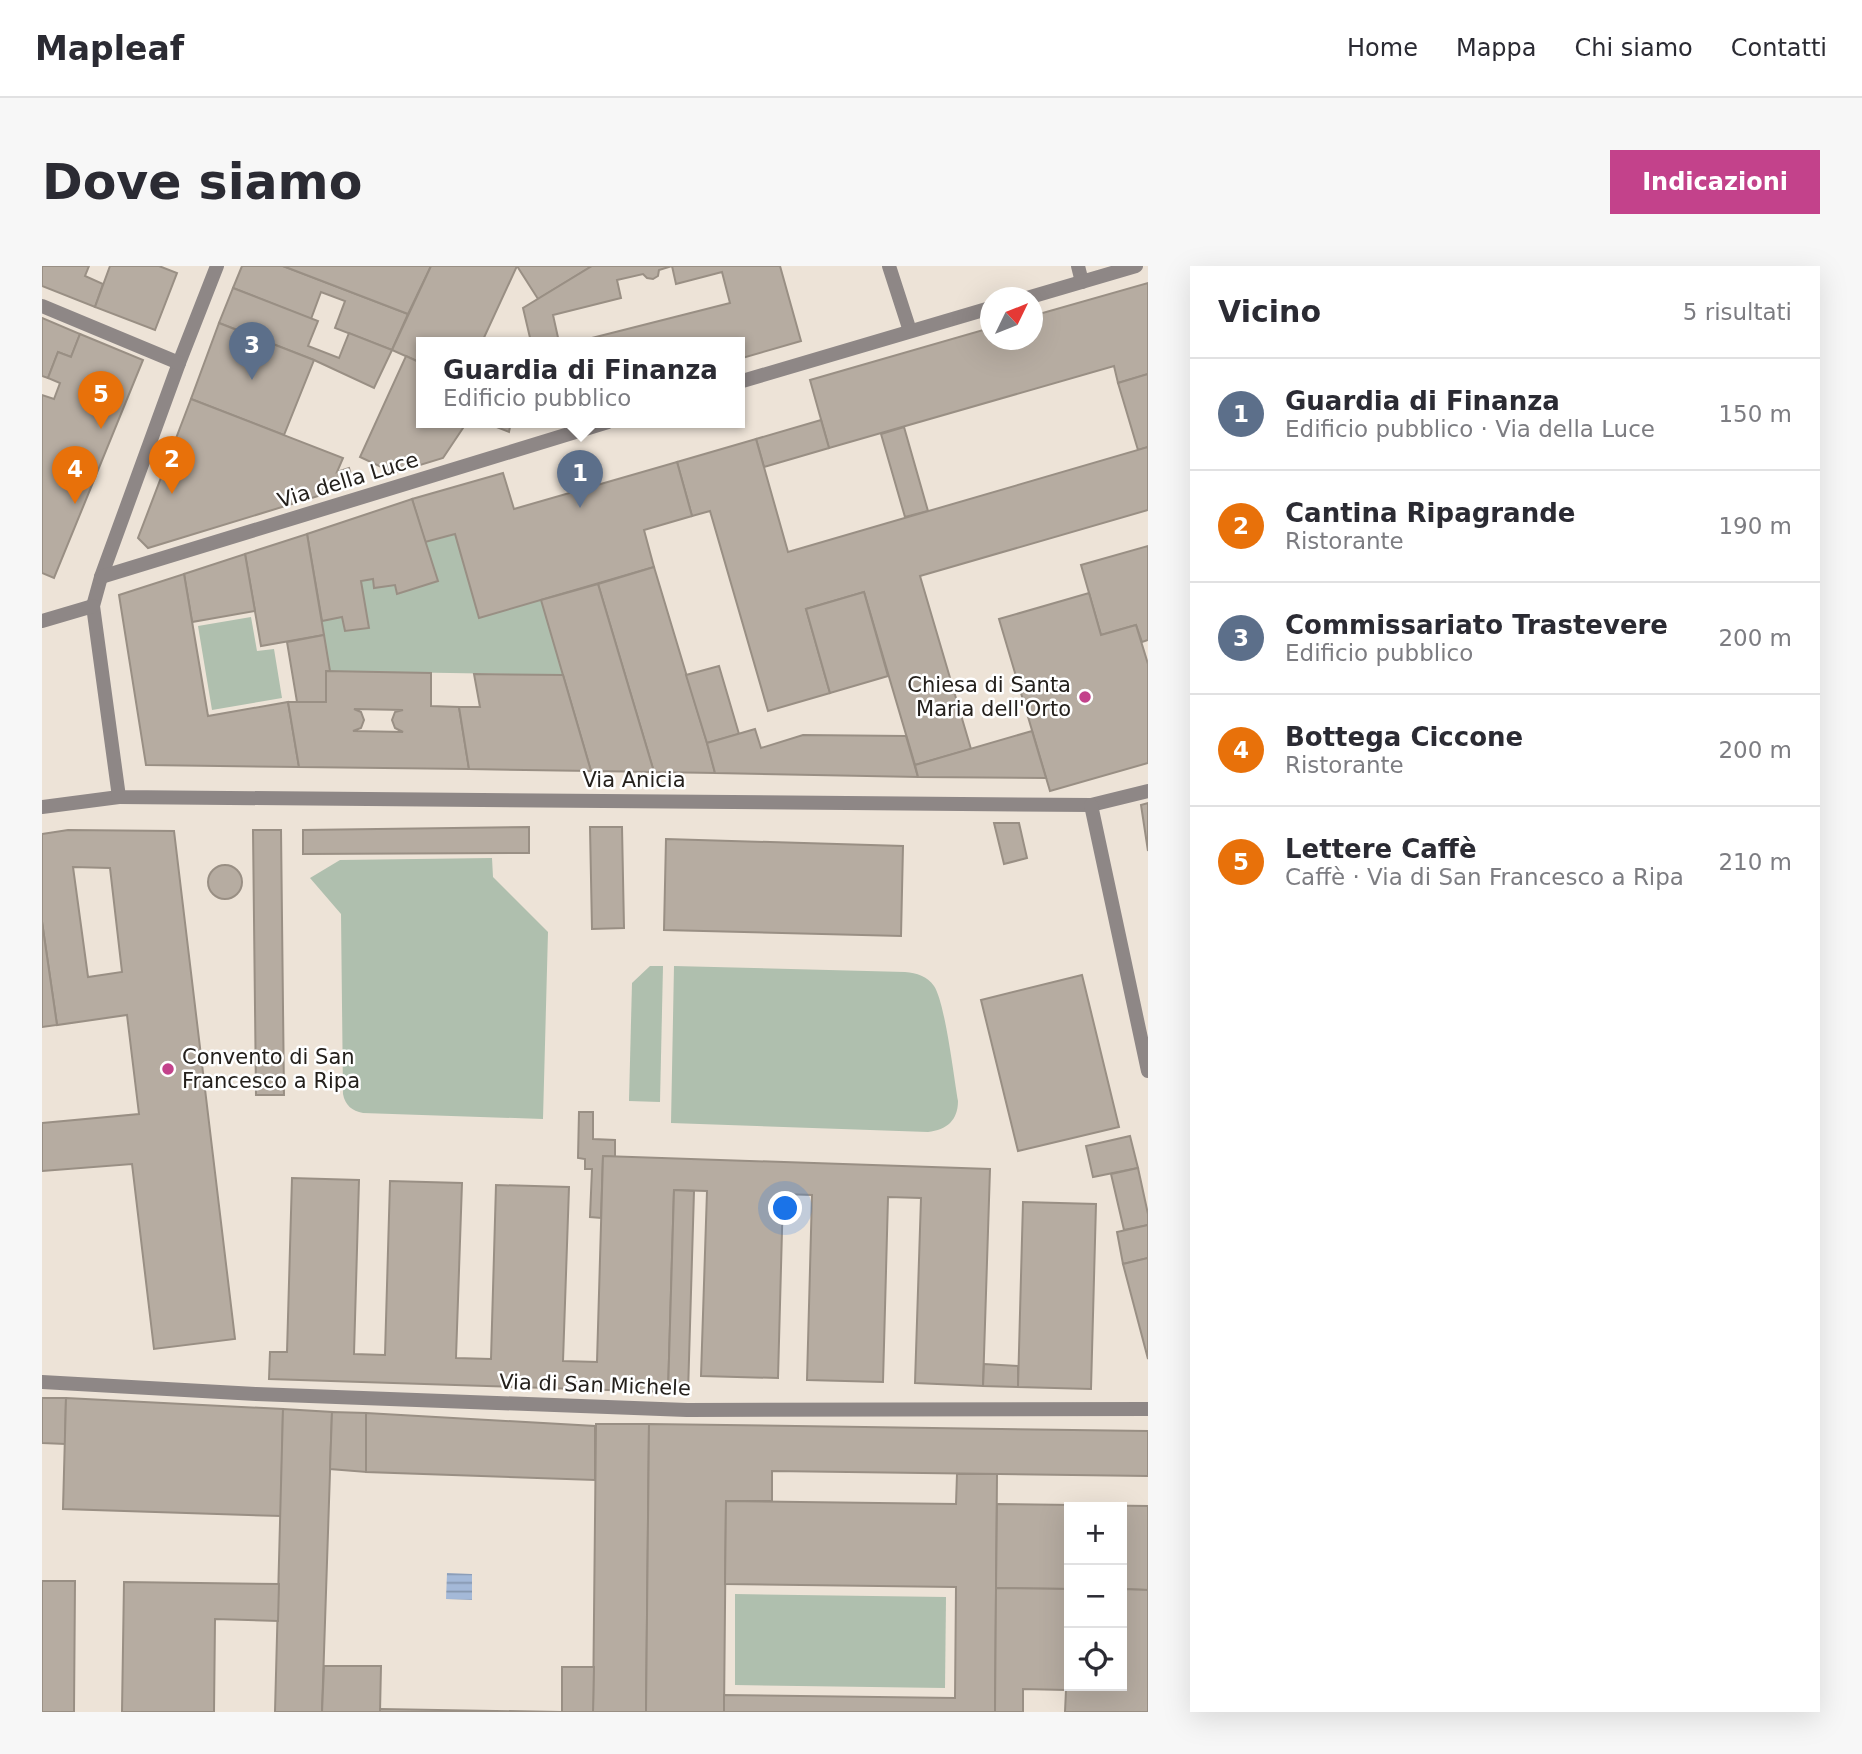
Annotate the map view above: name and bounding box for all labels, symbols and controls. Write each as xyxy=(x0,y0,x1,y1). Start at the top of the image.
text: Mapleaf xyxy=(35,29,184,68)
text: Home xyxy=(1347,34,1418,62)
text: Mappa xyxy=(1456,34,1537,62)
text: Chi siamo xyxy=(1575,34,1693,62)
text: Contatti xyxy=(1731,34,1827,62)
button: Indicazioni xyxy=(1610,150,1820,214)
text: Dove siamo xyxy=(42,154,362,211)
north arrow xyxy=(980,287,1043,350)
text: Vicino xyxy=(1218,294,1321,329)
text: 5 risultati xyxy=(1683,299,1792,325)
pin: 3 xyxy=(229,322,275,380)
popup xyxy=(416,337,745,428)
text: Guardia di Finanza xyxy=(443,355,718,385)
pin: 5 xyxy=(78,371,124,429)
text: Edificio pubblico xyxy=(443,385,631,411)
text: Guardia di Finanza xyxy=(1285,386,1560,416)
text: 1 xyxy=(1233,401,1249,427)
text: 150 m xyxy=(1718,401,1792,427)
text: Edificio pubblico · Via della Luce xyxy=(1285,416,1655,442)
pin: 2 xyxy=(149,436,195,494)
pin: 4 xyxy=(52,446,98,504)
street label: Via della Luce xyxy=(275,447,421,513)
pin: 1 xyxy=(557,450,603,508)
text: Cantina Ripagrande xyxy=(1285,498,1575,528)
text: 2 xyxy=(1233,513,1249,539)
text: 190 m xyxy=(1718,513,1792,539)
text: Ristorante xyxy=(1285,528,1404,554)
text: Commissariato Trastevere xyxy=(1285,610,1668,640)
text: 3 xyxy=(1233,625,1249,651)
text: 200 m xyxy=(1718,625,1792,651)
text: Edificio pubblico xyxy=(1285,640,1473,666)
place label: Chiesa di Santa Maria dell'Orto xyxy=(907,673,1071,721)
marker: Chiesa di Santa Maria dell'Orto xyxy=(1077,689,1093,705)
text: Bottega Ciccone xyxy=(1285,722,1523,752)
text: 4 xyxy=(1233,737,1249,763)
text: 200 m xyxy=(1718,737,1792,763)
text: Ristorante xyxy=(1285,752,1404,778)
street label: Via Anicia xyxy=(582,768,686,792)
text: Lettere Caffè xyxy=(1285,834,1477,864)
text: 5 xyxy=(1233,849,1249,875)
text: 210 m xyxy=(1718,849,1792,875)
text: Caffè · Via di San Francesco a Ripa xyxy=(1285,864,1684,890)
place label: Convento di San Francesco a Ripa xyxy=(182,1045,360,1093)
marker: Convento di San Francesco a Ripa xyxy=(160,1061,176,1077)
your location xyxy=(768,1191,802,1225)
street label: Via di San Michele xyxy=(499,1370,691,1400)
map controls xyxy=(1064,1502,1127,1691)
button: + xyxy=(1064,1502,1127,1565)
button: − xyxy=(1064,1565,1127,1628)
button: locate xyxy=(1064,1628,1127,1691)

